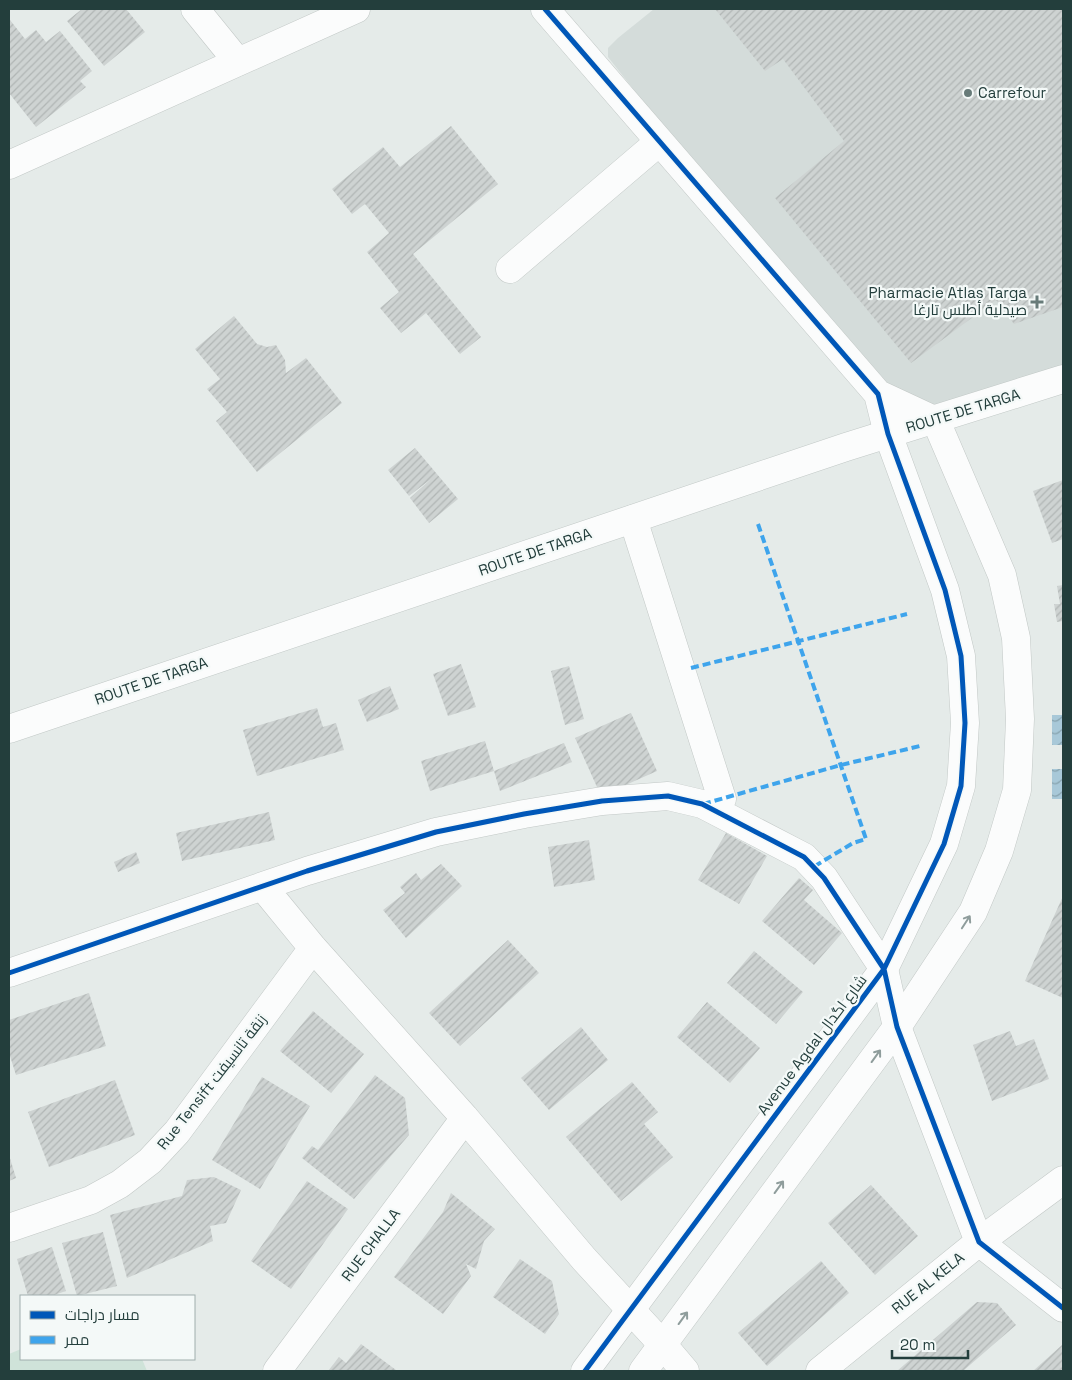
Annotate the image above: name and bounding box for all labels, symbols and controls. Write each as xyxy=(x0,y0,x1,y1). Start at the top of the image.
place label: Carrefour xyxy=(978,83,1047,102)
marker: Carrefour xyxy=(962,87,974,99)
place label: Pharmacie Atlas Targa صيدلية أطلس تارغا xyxy=(869,283,1027,320)
marker: Pharmacie Atlas Targa صيدلية أطلس تارغا xyxy=(1031,296,1043,308)
street label: ROUTE DE TARGA xyxy=(903,384,1023,437)
street label: ROUTE DE TARGA xyxy=(476,523,594,580)
street label: ROUTE DE TARGA xyxy=(92,652,210,709)
one-way arrow xyxy=(962,915,972,929)
street label: Avenue Agdal شارع اگدال xyxy=(753,971,872,1120)
street label: Rue Tensift زنقة تانسيفت xyxy=(153,1010,270,1153)
one-way arrow xyxy=(870,1050,881,1063)
one-way arrow xyxy=(774,1180,784,1194)
street label: RUE CHALLA xyxy=(337,1204,405,1285)
street label: RUE AL KELA xyxy=(888,1247,968,1318)
legend xyxy=(20,1295,195,1360)
text: مسار دراجات xyxy=(65,1305,140,1324)
one-way arrow xyxy=(678,1311,688,1325)
scale bar xyxy=(892,1328,968,1360)
text: ممر xyxy=(64,1330,89,1349)
text: 20 m xyxy=(900,1335,935,1354)

